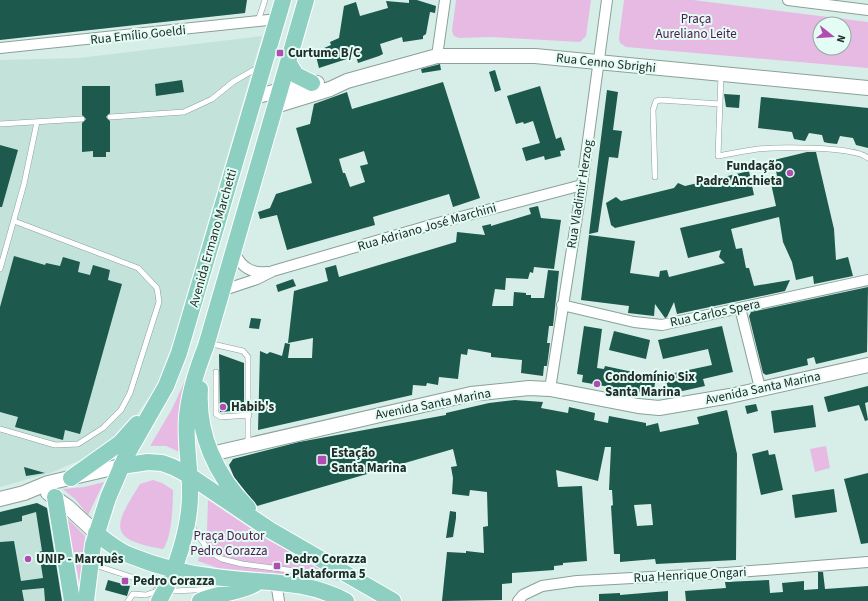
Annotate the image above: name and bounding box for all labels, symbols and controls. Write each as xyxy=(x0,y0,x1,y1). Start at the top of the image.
park label: Praça Aureliano Leite xyxy=(655,10,737,43)
north arrow xyxy=(812,16,852,56)
street label: Rua Emílio Goeldi xyxy=(89,21,187,49)
text: N xyxy=(833,33,849,44)
place label: Curtume B/C xyxy=(288,44,361,62)
marker: Curtume B/C xyxy=(275,48,285,58)
street label: Rua Cenno Sbrighi xyxy=(555,49,657,77)
street label: Rua Vladimir Herzog xyxy=(563,138,598,250)
place label: Fundação Padre Anchieta xyxy=(696,157,782,190)
street label: Avenida Ermano Marchetti xyxy=(185,167,241,309)
marker: Fundação Padre Anchieta xyxy=(785,168,795,178)
street label: Rua Adriano José Marchini xyxy=(356,199,498,255)
street label: Rua Carlos Spera xyxy=(668,295,762,331)
street label: Avenida Santa Marina xyxy=(704,367,822,409)
place label: Condomínio Six Santa Marina xyxy=(605,368,695,401)
marker: Condomínio Six Santa Marina xyxy=(592,379,602,389)
street label: Avenida Santa Marina xyxy=(374,384,492,424)
place label: Habib's xyxy=(231,398,275,416)
marker: Habib's xyxy=(218,402,228,412)
place label: Estação Santa Marina xyxy=(331,444,407,477)
marker: Estação Santa Marina xyxy=(316,454,328,466)
park label: Praça Doutor Pedro Corazza xyxy=(190,527,268,560)
place label: UNIP - Marquês xyxy=(36,550,124,568)
place label: Pedro Corazza - Plataforma 5 xyxy=(285,550,367,583)
marker: UNIP - Marquês xyxy=(23,554,33,564)
marker: Pedro Corazza - Plataforma 5 xyxy=(272,561,282,571)
street label: Rua Henrique Ongari xyxy=(633,563,747,587)
place label: Pedro Corazza xyxy=(133,572,215,590)
marker: Pedro Corazza xyxy=(120,576,130,586)

